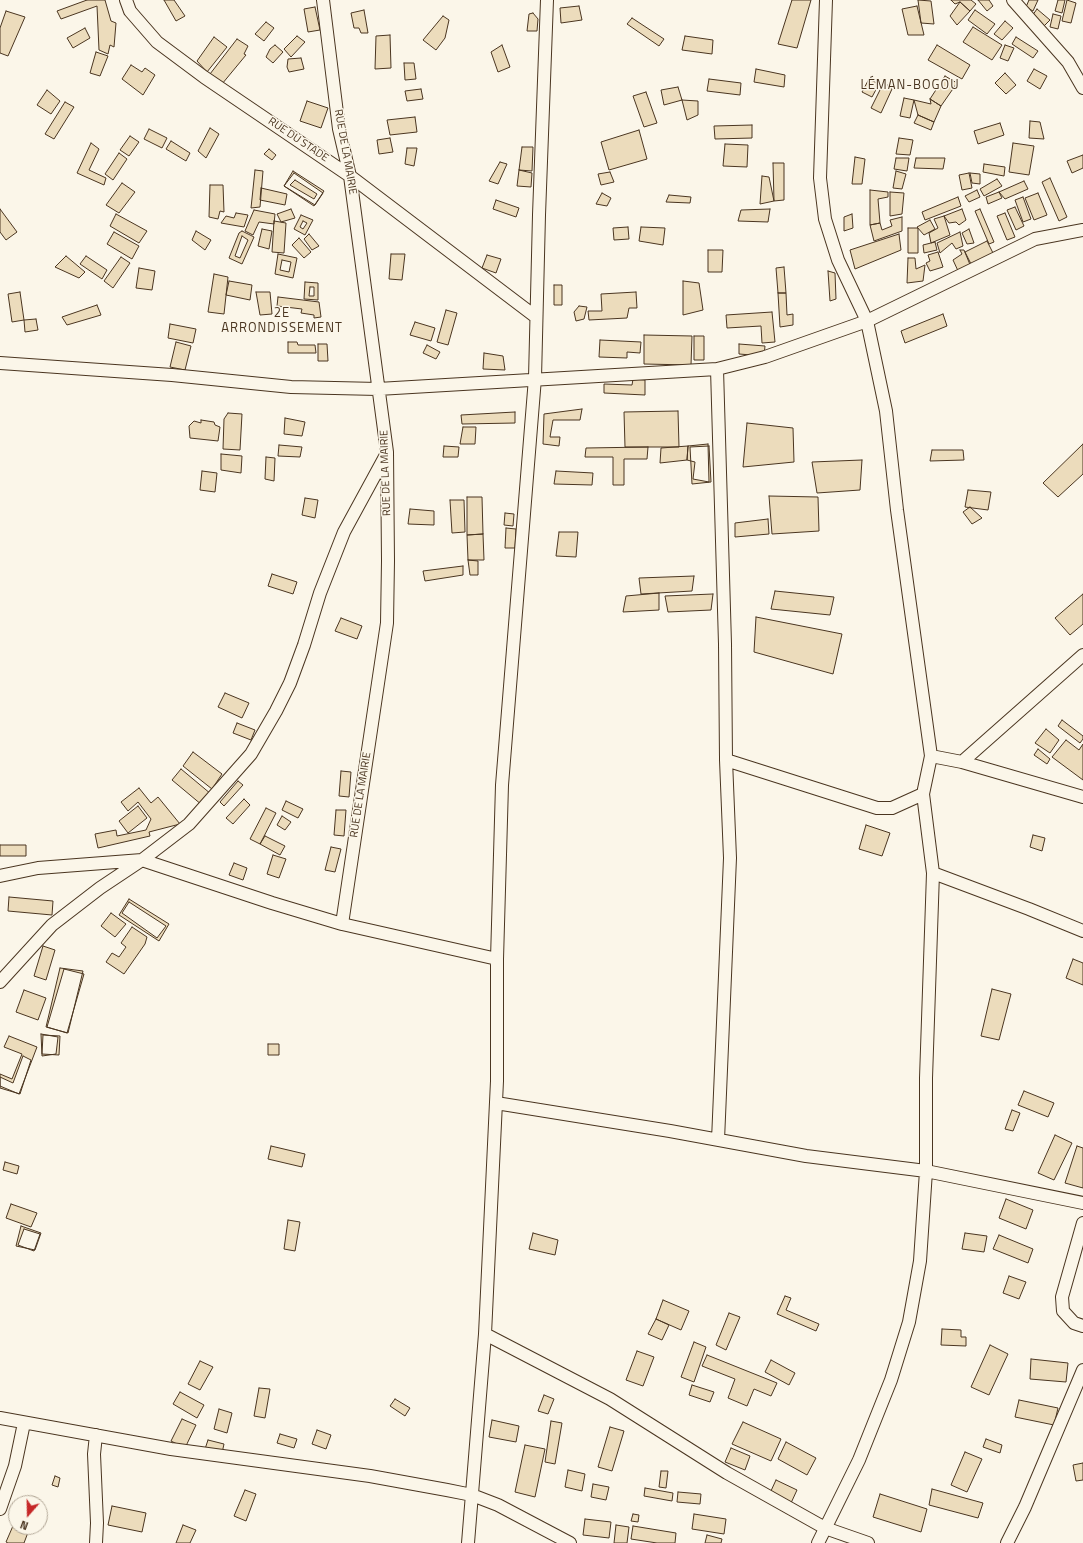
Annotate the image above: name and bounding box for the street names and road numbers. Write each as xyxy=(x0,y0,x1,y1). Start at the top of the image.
street label: RUE DE LA MAIRIE xyxy=(331,108,359,196)
street label: RUE DU STADE xyxy=(265,115,331,165)
street label: RUE DE LA MAIRIE xyxy=(378,430,394,516)
street label: RUE DE LA MAIRIE xyxy=(348,751,374,839)

